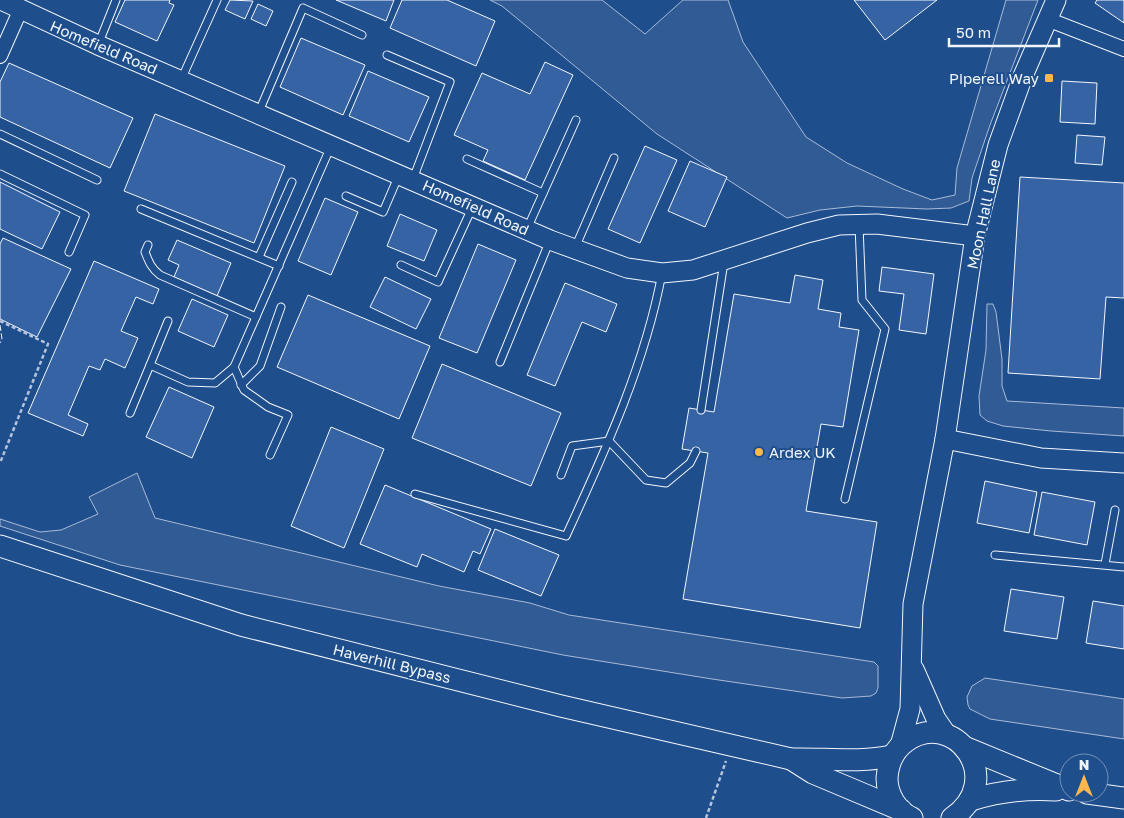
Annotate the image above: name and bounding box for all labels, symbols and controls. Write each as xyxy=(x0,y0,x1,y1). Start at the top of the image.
scale bar xyxy=(949,15,1059,47)
street label: Homefield Road xyxy=(48,16,160,78)
text: 50 m xyxy=(956,23,991,41)
place label: Piperell Way xyxy=(949,69,1040,87)
marker: Piperell Way xyxy=(1043,72,1055,84)
street label: Moon Hall Lane xyxy=(963,157,1004,271)
street label: Homefield Road xyxy=(420,175,532,239)
place label: Ardex UK xyxy=(769,443,836,461)
marker: Ardex UK xyxy=(753,446,765,458)
street label: Haverhill Bypass xyxy=(331,640,453,686)
north arrow xyxy=(1059,753,1109,803)
text: N xyxy=(1079,756,1089,773)

